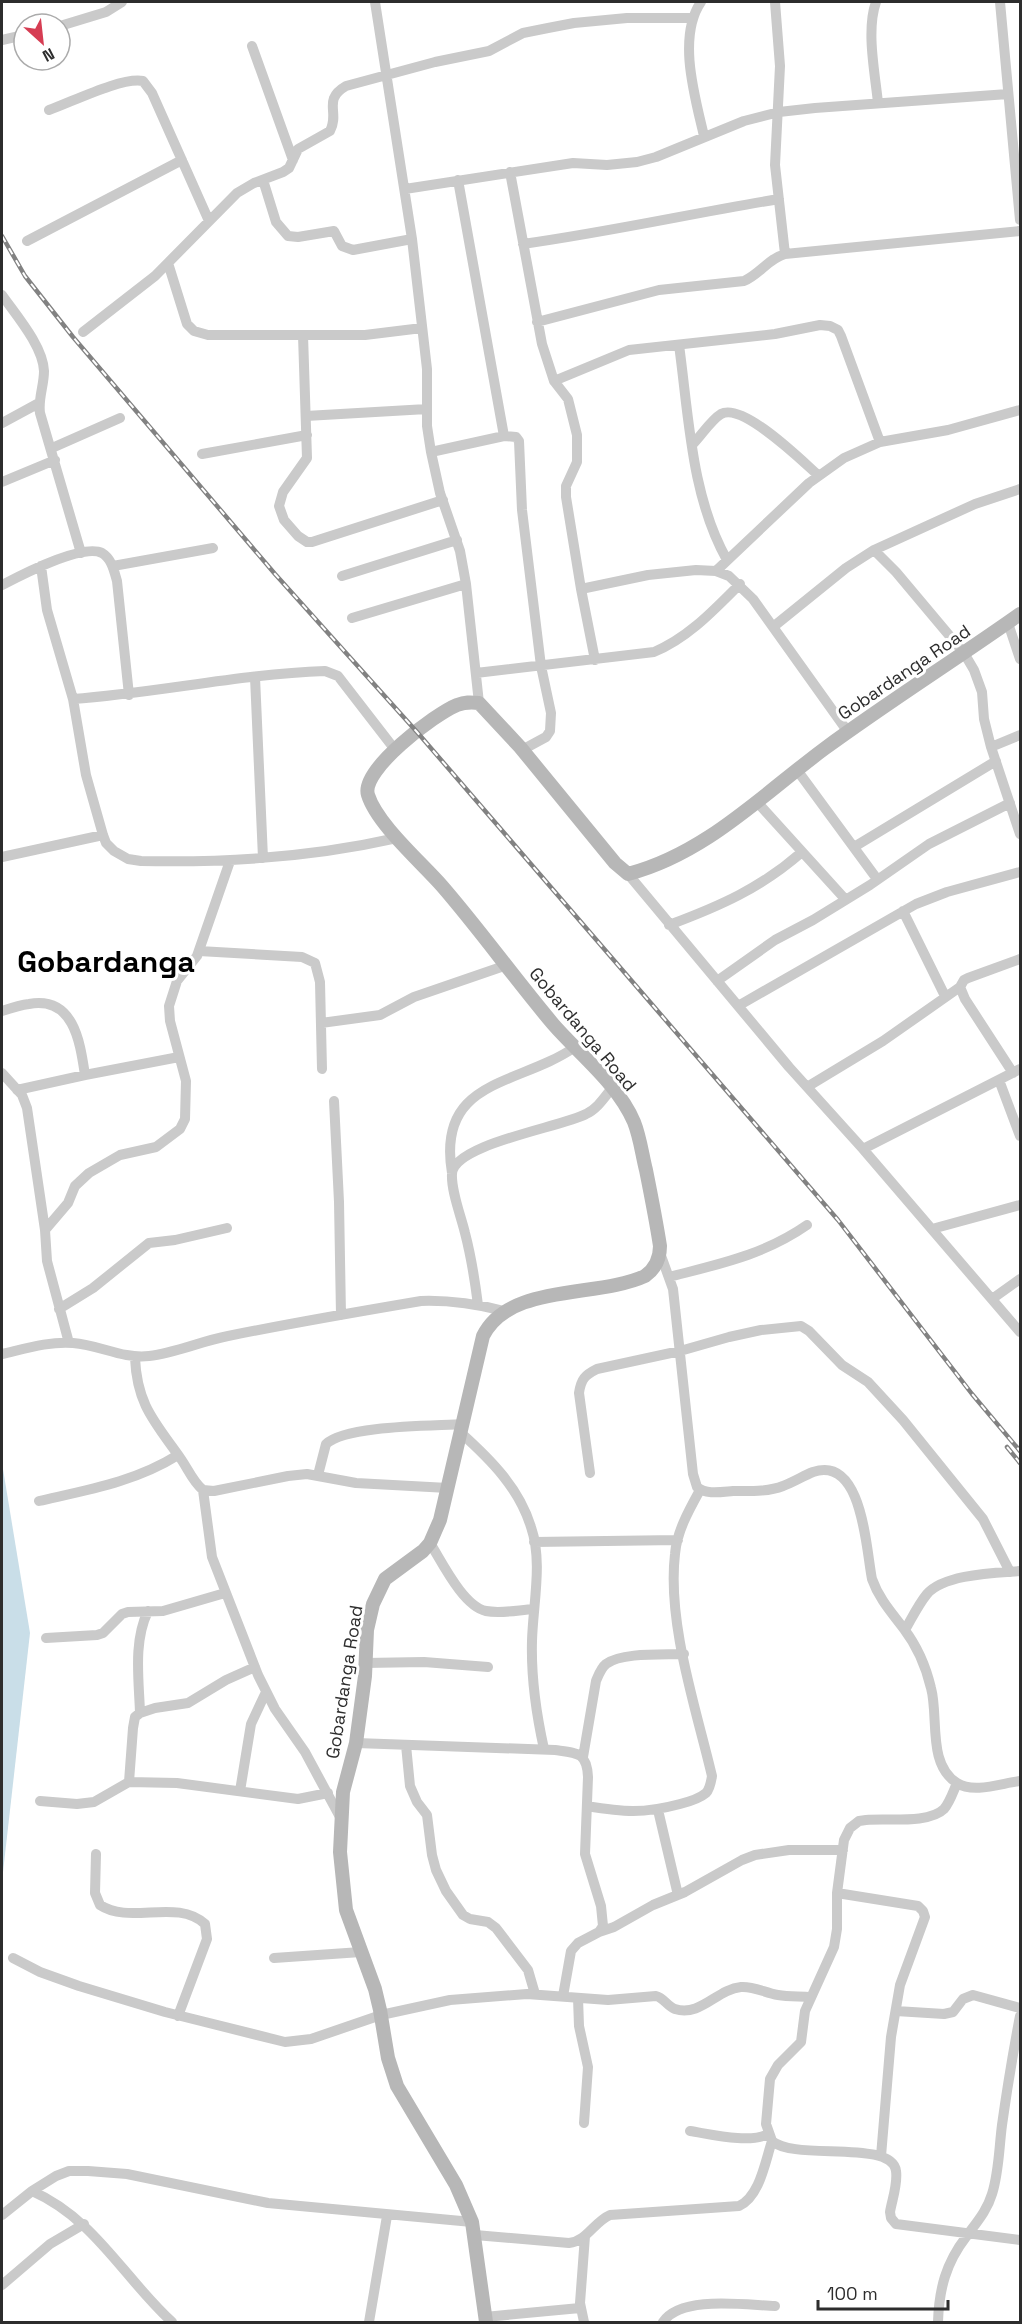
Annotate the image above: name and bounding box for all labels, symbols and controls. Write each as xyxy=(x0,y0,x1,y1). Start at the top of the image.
north arrow xyxy=(12,12,72,72)
text: N xyxy=(39,43,58,67)
street label: Gobardanga Road xyxy=(833,619,975,725)
district label: Gobardanga xyxy=(17,942,195,981)
street label: Gobardanga Road xyxy=(524,962,642,1096)
street label: Gobardanga Road xyxy=(321,1604,367,1760)
scale bar xyxy=(818,2273,948,2311)
text: 100 m xyxy=(827,2282,878,2305)

